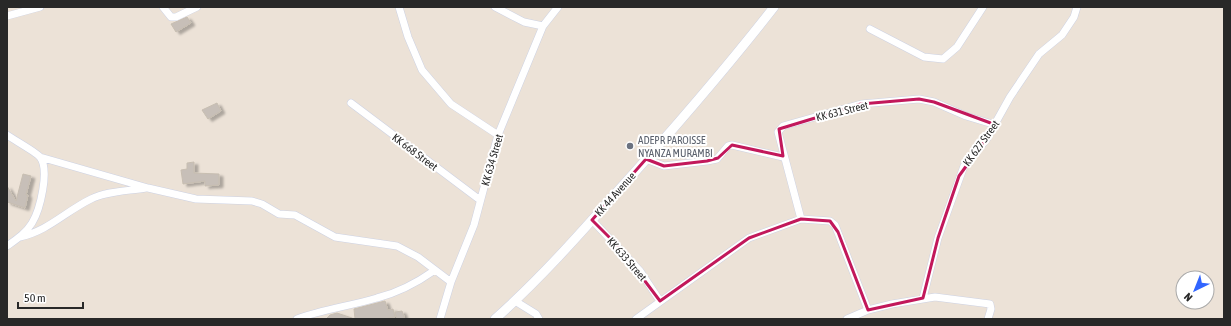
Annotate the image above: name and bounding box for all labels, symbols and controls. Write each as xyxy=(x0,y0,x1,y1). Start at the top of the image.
street label: KK 631 Street xyxy=(815,99,869,123)
street label: KK 627 Street xyxy=(960,118,1002,168)
street label: KK 668 Street xyxy=(390,131,440,173)
street label: KK 634 Street xyxy=(479,133,505,187)
place label: ADEPR PAROISSE NYANZA MURAMBI xyxy=(638,134,713,159)
marker: ADEPR PAROISSE NYANZA MURAMBI xyxy=(625,141,635,151)
street label: KK 44 Avenue xyxy=(592,170,638,218)
street label: KK 633 Street xyxy=(605,235,649,283)
north arrow xyxy=(1175,270,1215,310)
scale bar xyxy=(18,284,83,310)
text: 50 m xyxy=(24,291,46,305)
text: N xyxy=(1182,291,1195,304)

